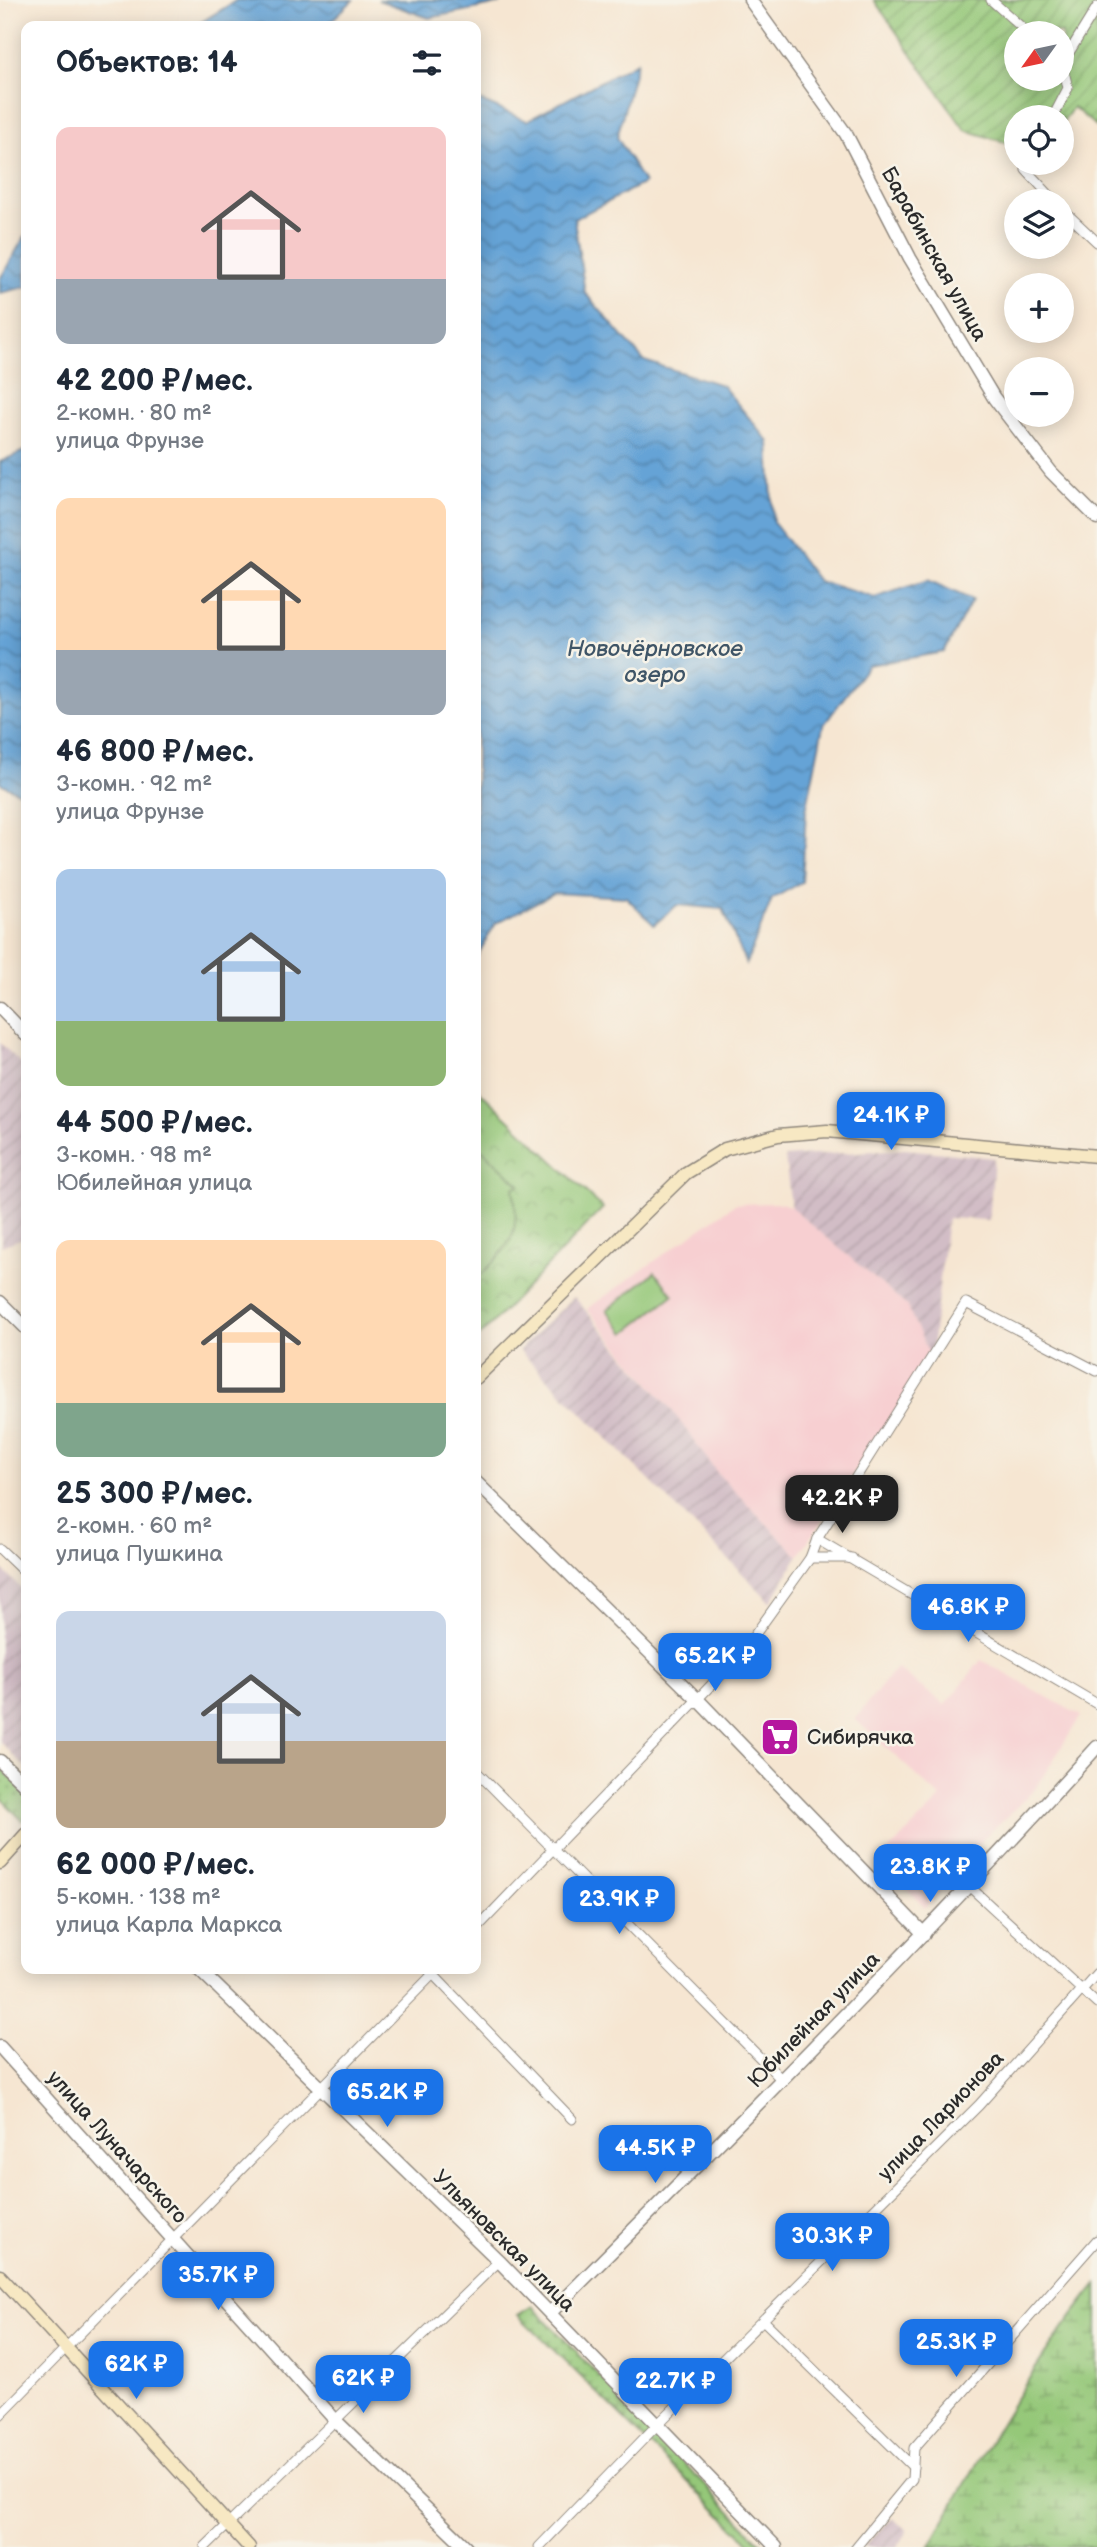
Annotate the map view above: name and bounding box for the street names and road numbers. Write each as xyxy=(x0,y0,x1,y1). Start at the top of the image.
street label: Барабинская улица xyxy=(876,163,993,346)
street label: Юбилейная улица xyxy=(743,1946,886,2093)
street label: улица Ларионова xyxy=(873,2046,1010,2186)
street label: улица Луначарского xyxy=(42,2065,192,2229)
street label: Ульяновская улица xyxy=(428,2165,581,2318)

